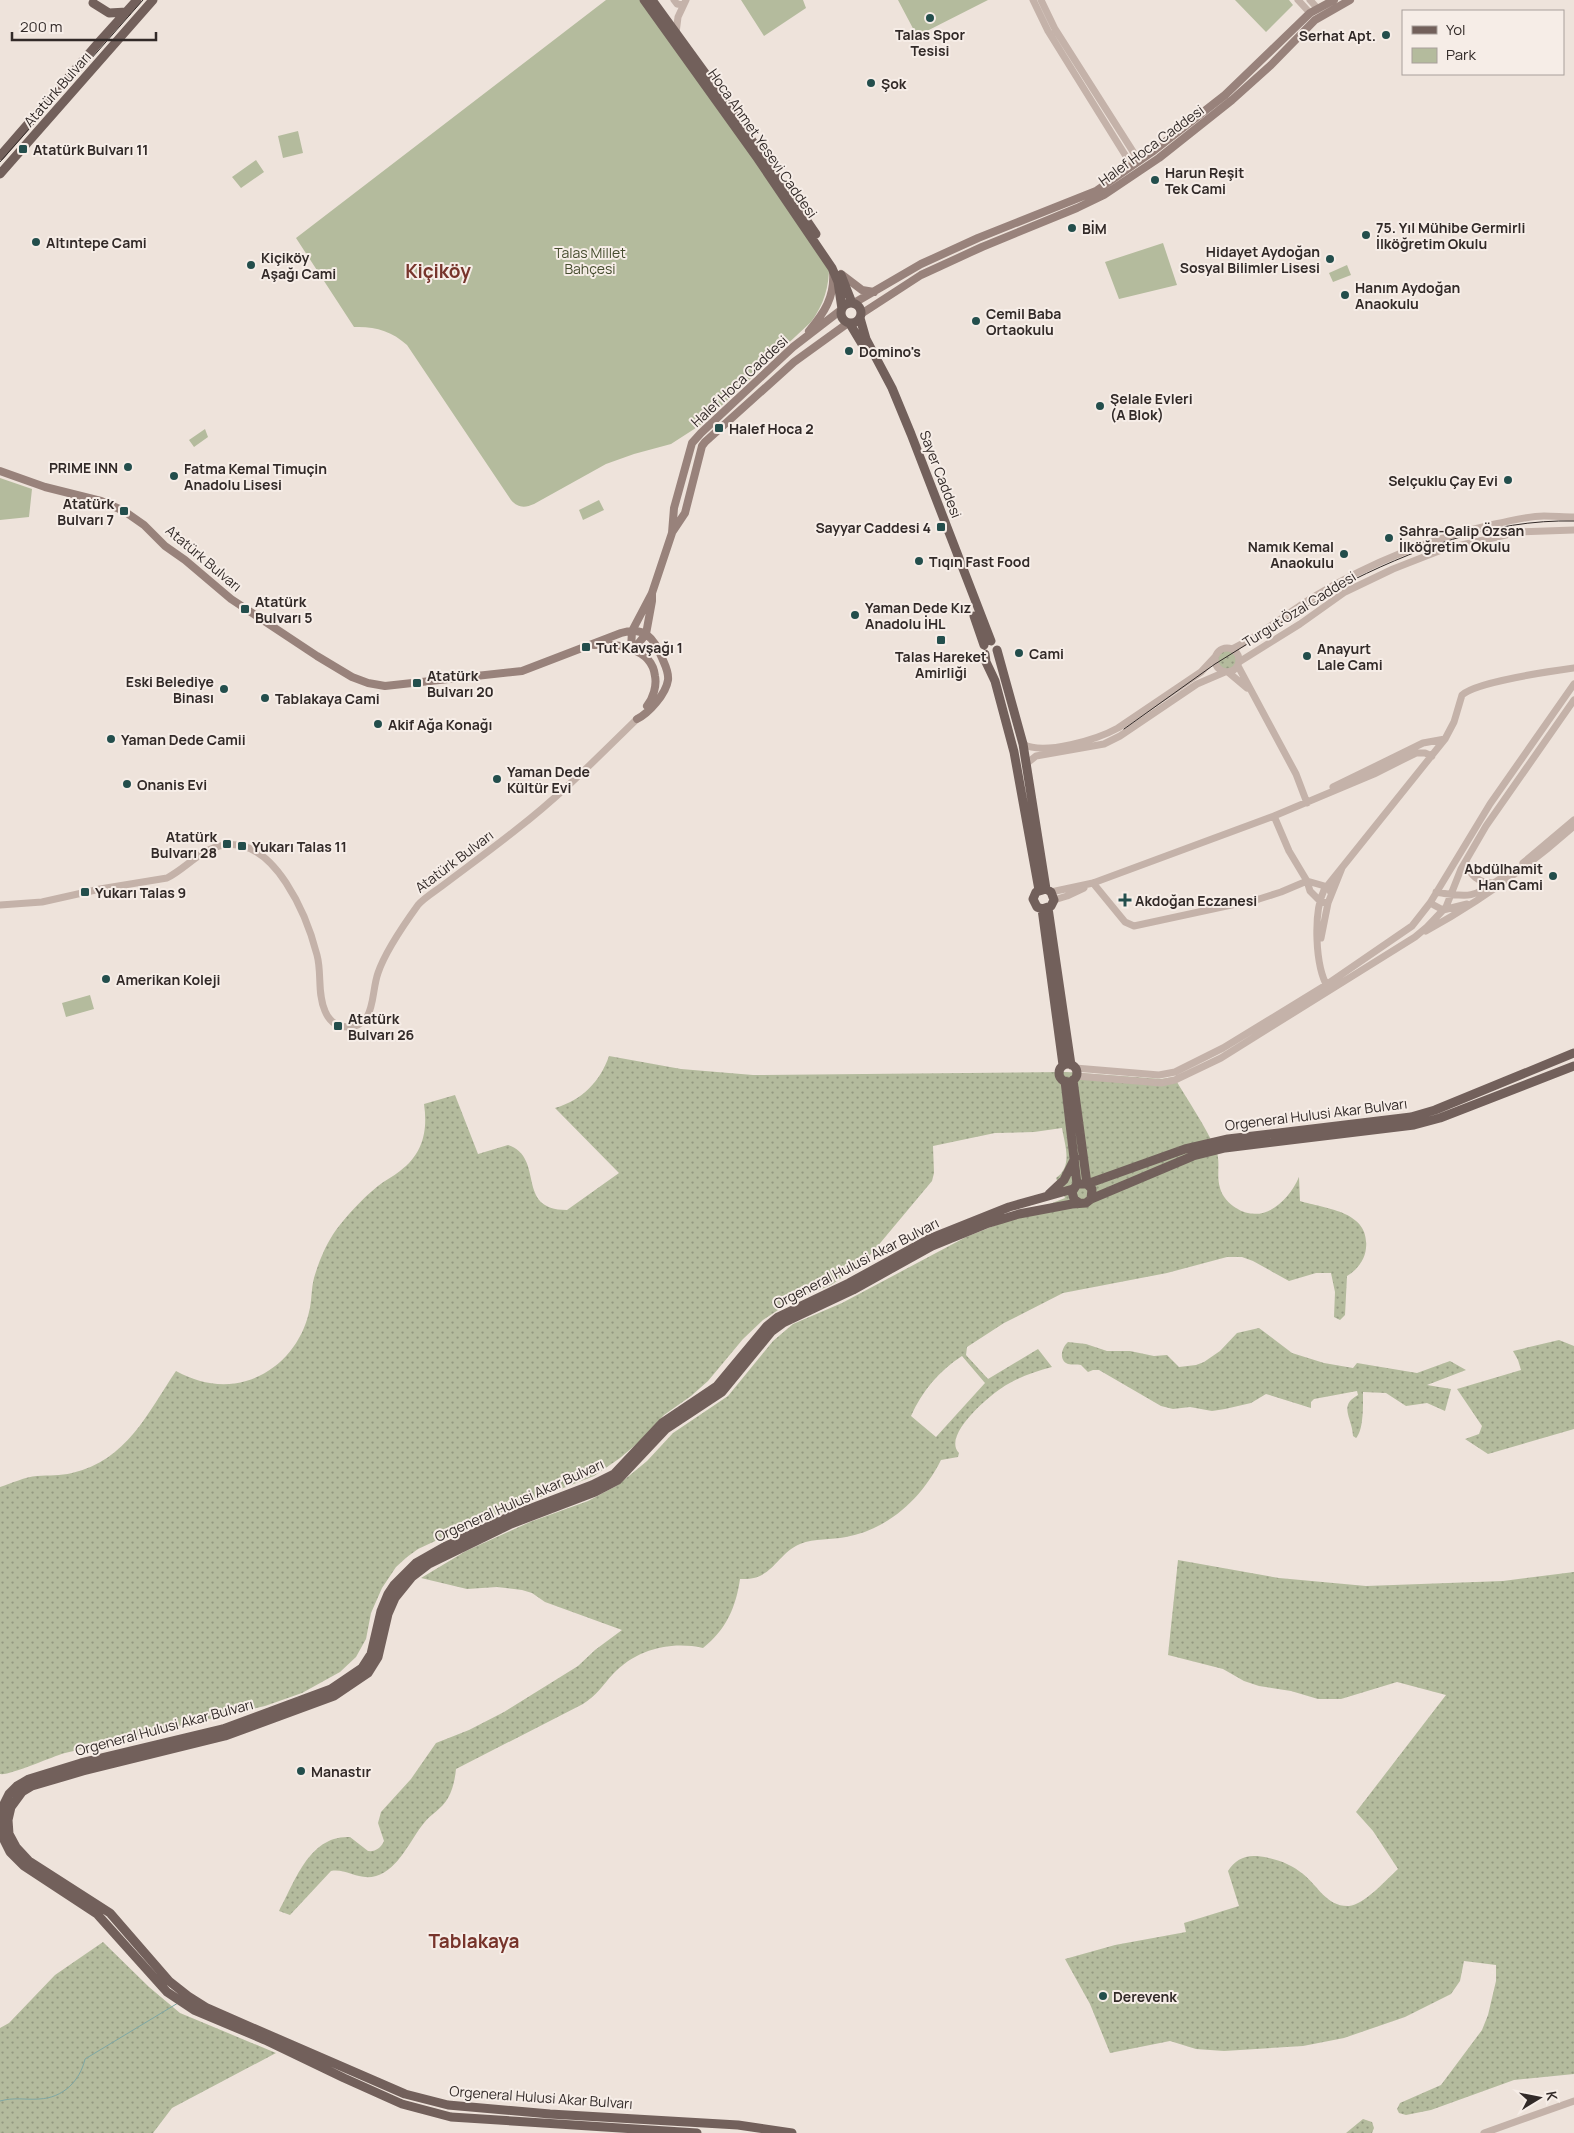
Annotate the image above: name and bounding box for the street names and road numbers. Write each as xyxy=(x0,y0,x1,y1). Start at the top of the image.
street label: Atatürk Bulvarı xyxy=(19,47,95,131)
street label: Hoca Ahmet Yesevi Caddesi xyxy=(704,65,822,221)
street label: Halef Hoca Caddesi xyxy=(1094,100,1208,190)
street label: Halef Hoca Caddesi xyxy=(686,331,792,431)
street label: Sayer Caddesi xyxy=(916,428,966,520)
street label: Atatürk Bulvarı xyxy=(162,521,246,595)
street label: Turgut Özal Caddesi xyxy=(1239,567,1359,651)
street label: Atatürk Bulvarı xyxy=(411,825,497,897)
street label: Orgeneral Hulusi Akar Bulvarı xyxy=(1224,1093,1408,1135)
street label: Orgeneral Hulusi Akar Bulvarı xyxy=(770,1213,942,1313)
street label: Orgeneral Hulusi Akar Bulvarı xyxy=(431,1454,607,1546)
street label: Orgeneral Hulusi Akar Bulvarı xyxy=(73,1694,255,1760)
street label: Orgeneral Hulusi Akar Bulvarı xyxy=(449,2081,633,2113)

